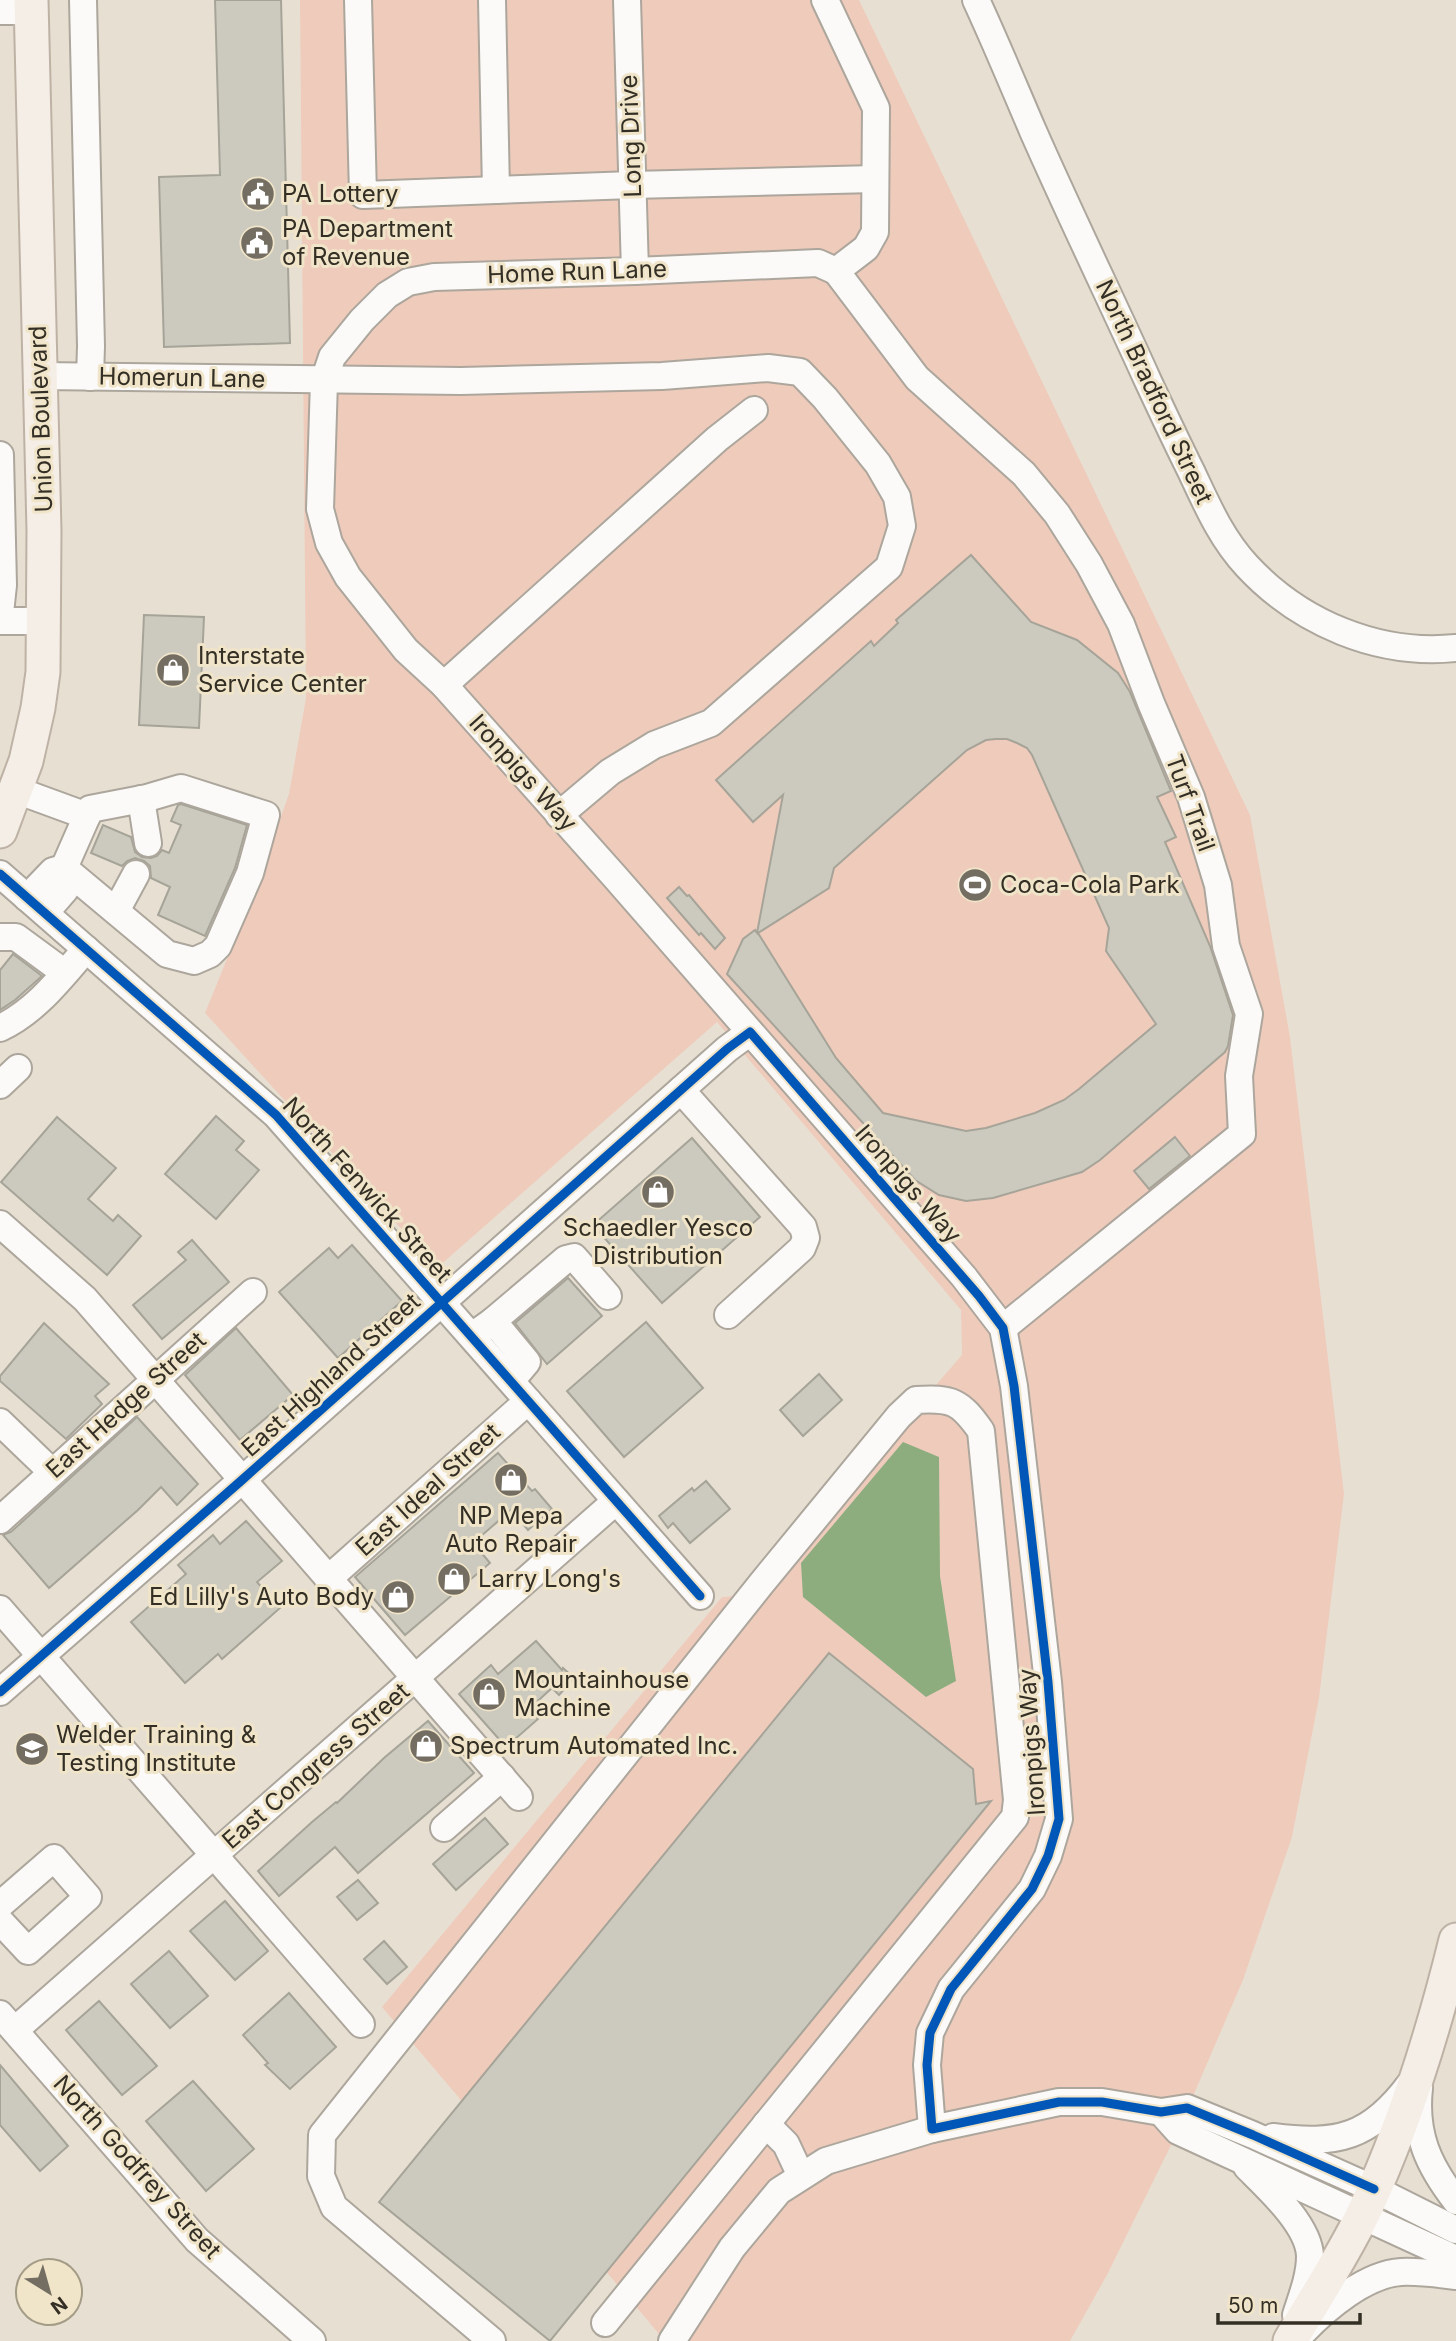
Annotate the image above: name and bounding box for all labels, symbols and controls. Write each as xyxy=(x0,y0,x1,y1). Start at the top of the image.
street label: Long Drive xyxy=(614,74,647,198)
public building icon: PA Lottery xyxy=(239,175,277,213)
place label: PA Lottery xyxy=(282,179,399,208)
place label: PA Department of Revenue xyxy=(282,214,453,271)
public building icon: PA Department of Revenue xyxy=(238,224,276,262)
street label: Home Run Lane xyxy=(487,254,667,289)
street label: North Bradford Street xyxy=(1090,275,1219,509)
street label: Union Boulevard xyxy=(23,325,58,513)
street label: Homerun Lane xyxy=(98,362,266,393)
place label: Interstate Service Center xyxy=(198,641,367,698)
shop icon: Interstate Service Center xyxy=(154,651,192,689)
street label: Ironpigs Way xyxy=(463,708,583,837)
street label: Turf Trail xyxy=(1160,750,1221,855)
sports icon: Coca-Cola Park xyxy=(956,866,994,904)
place label: Coca-Cola Park xyxy=(1000,870,1180,899)
street label: North Fenwick Street xyxy=(277,1091,458,1288)
street label: Ironpigs Way xyxy=(849,1119,968,1249)
shop icon: Schaedler Yesco Distribution xyxy=(639,1173,677,1211)
place label: Schaedler Yesco Distribution xyxy=(563,1213,753,1270)
street label: East Highland Street xyxy=(235,1287,426,1462)
street label: East Hedge Street xyxy=(40,1325,212,1484)
street label: East Ideal Street xyxy=(349,1417,506,1562)
shop icon: NP Mepa Auto Repair xyxy=(492,1461,530,1499)
place label: NP Mepa Auto Repair xyxy=(445,1501,577,1558)
shop icon: Larry Long's xyxy=(435,1560,473,1598)
place label: Larry Long's xyxy=(478,1564,621,1593)
shop icon: Ed Lilly's Auto Body xyxy=(379,1578,417,1616)
place label: Ed Lilly's Auto Body xyxy=(149,1582,374,1611)
place label: Mountainhouse Machine xyxy=(514,1665,689,1722)
street label: Ironpigs Way xyxy=(1012,1668,1051,1817)
shop icon: Mountainhouse Machine xyxy=(470,1675,508,1713)
street label: East Congress Street xyxy=(216,1676,415,1855)
place label: Welder Training & Testing Institute xyxy=(56,1720,257,1777)
shop icon: Spectrum Automated Inc. xyxy=(407,1727,445,1765)
school or university icon: Welder Training & Testing Institute xyxy=(13,1730,51,1768)
place label: Spectrum Automated Inc. xyxy=(450,1731,738,1760)
street label: North Godfrey Street xyxy=(47,2069,227,2264)
north arrow xyxy=(14,2257,84,2327)
scale bar xyxy=(1218,2282,1360,2326)
text: N xyxy=(46,2292,72,2319)
text: 50 m xyxy=(1228,2293,1278,2318)

